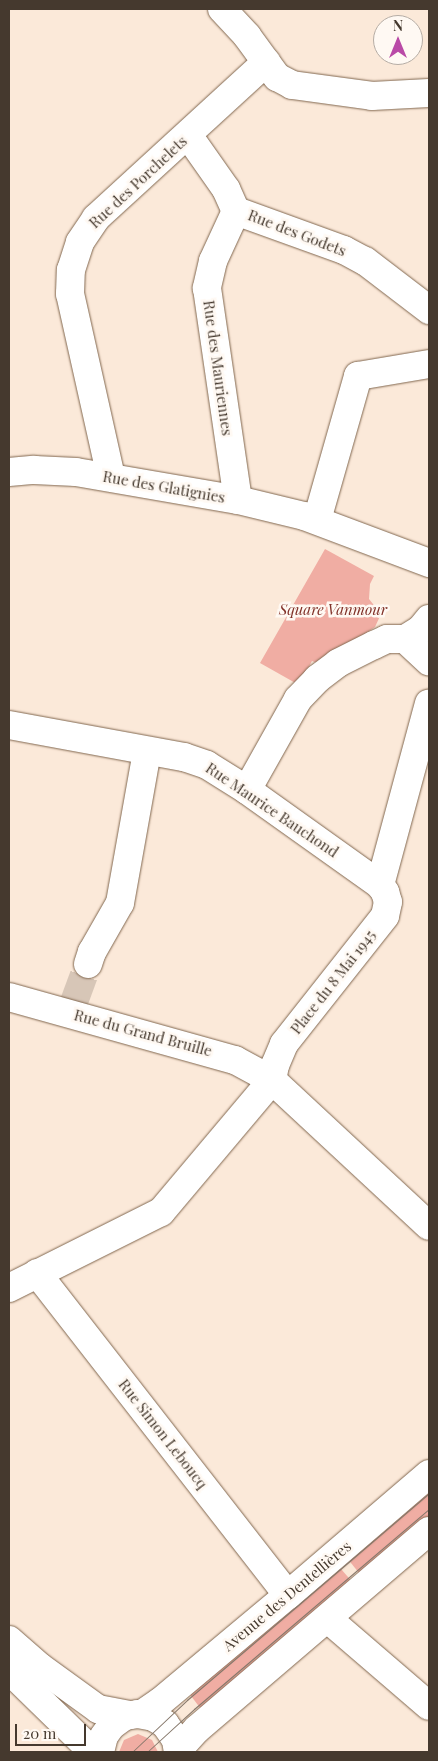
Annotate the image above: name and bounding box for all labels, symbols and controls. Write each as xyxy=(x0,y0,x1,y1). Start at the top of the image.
north arrow xyxy=(373,15,423,65)
text: N xyxy=(393,16,403,35)
street label: Rue des Porchelets xyxy=(85,132,191,232)
street label: Rue des Godets xyxy=(245,206,349,260)
street label: Rue des Mauriennes xyxy=(200,299,236,437)
street label: Rue des Glatignies xyxy=(101,467,227,507)
park label: Square Vanmour xyxy=(279,601,387,619)
street label: Rue Maurice Bauchond xyxy=(202,759,342,861)
street label: Place du 8 Mai 1945 xyxy=(287,926,379,1038)
street label: Rue du Grand Bruille xyxy=(72,1006,214,1060)
street label: Rue Simon Leboucq xyxy=(115,1376,211,1492)
street label: Avenue des Dentellières xyxy=(219,1537,355,1655)
scale bar xyxy=(18,1714,89,1746)
text: 20 m xyxy=(23,1723,56,1743)

